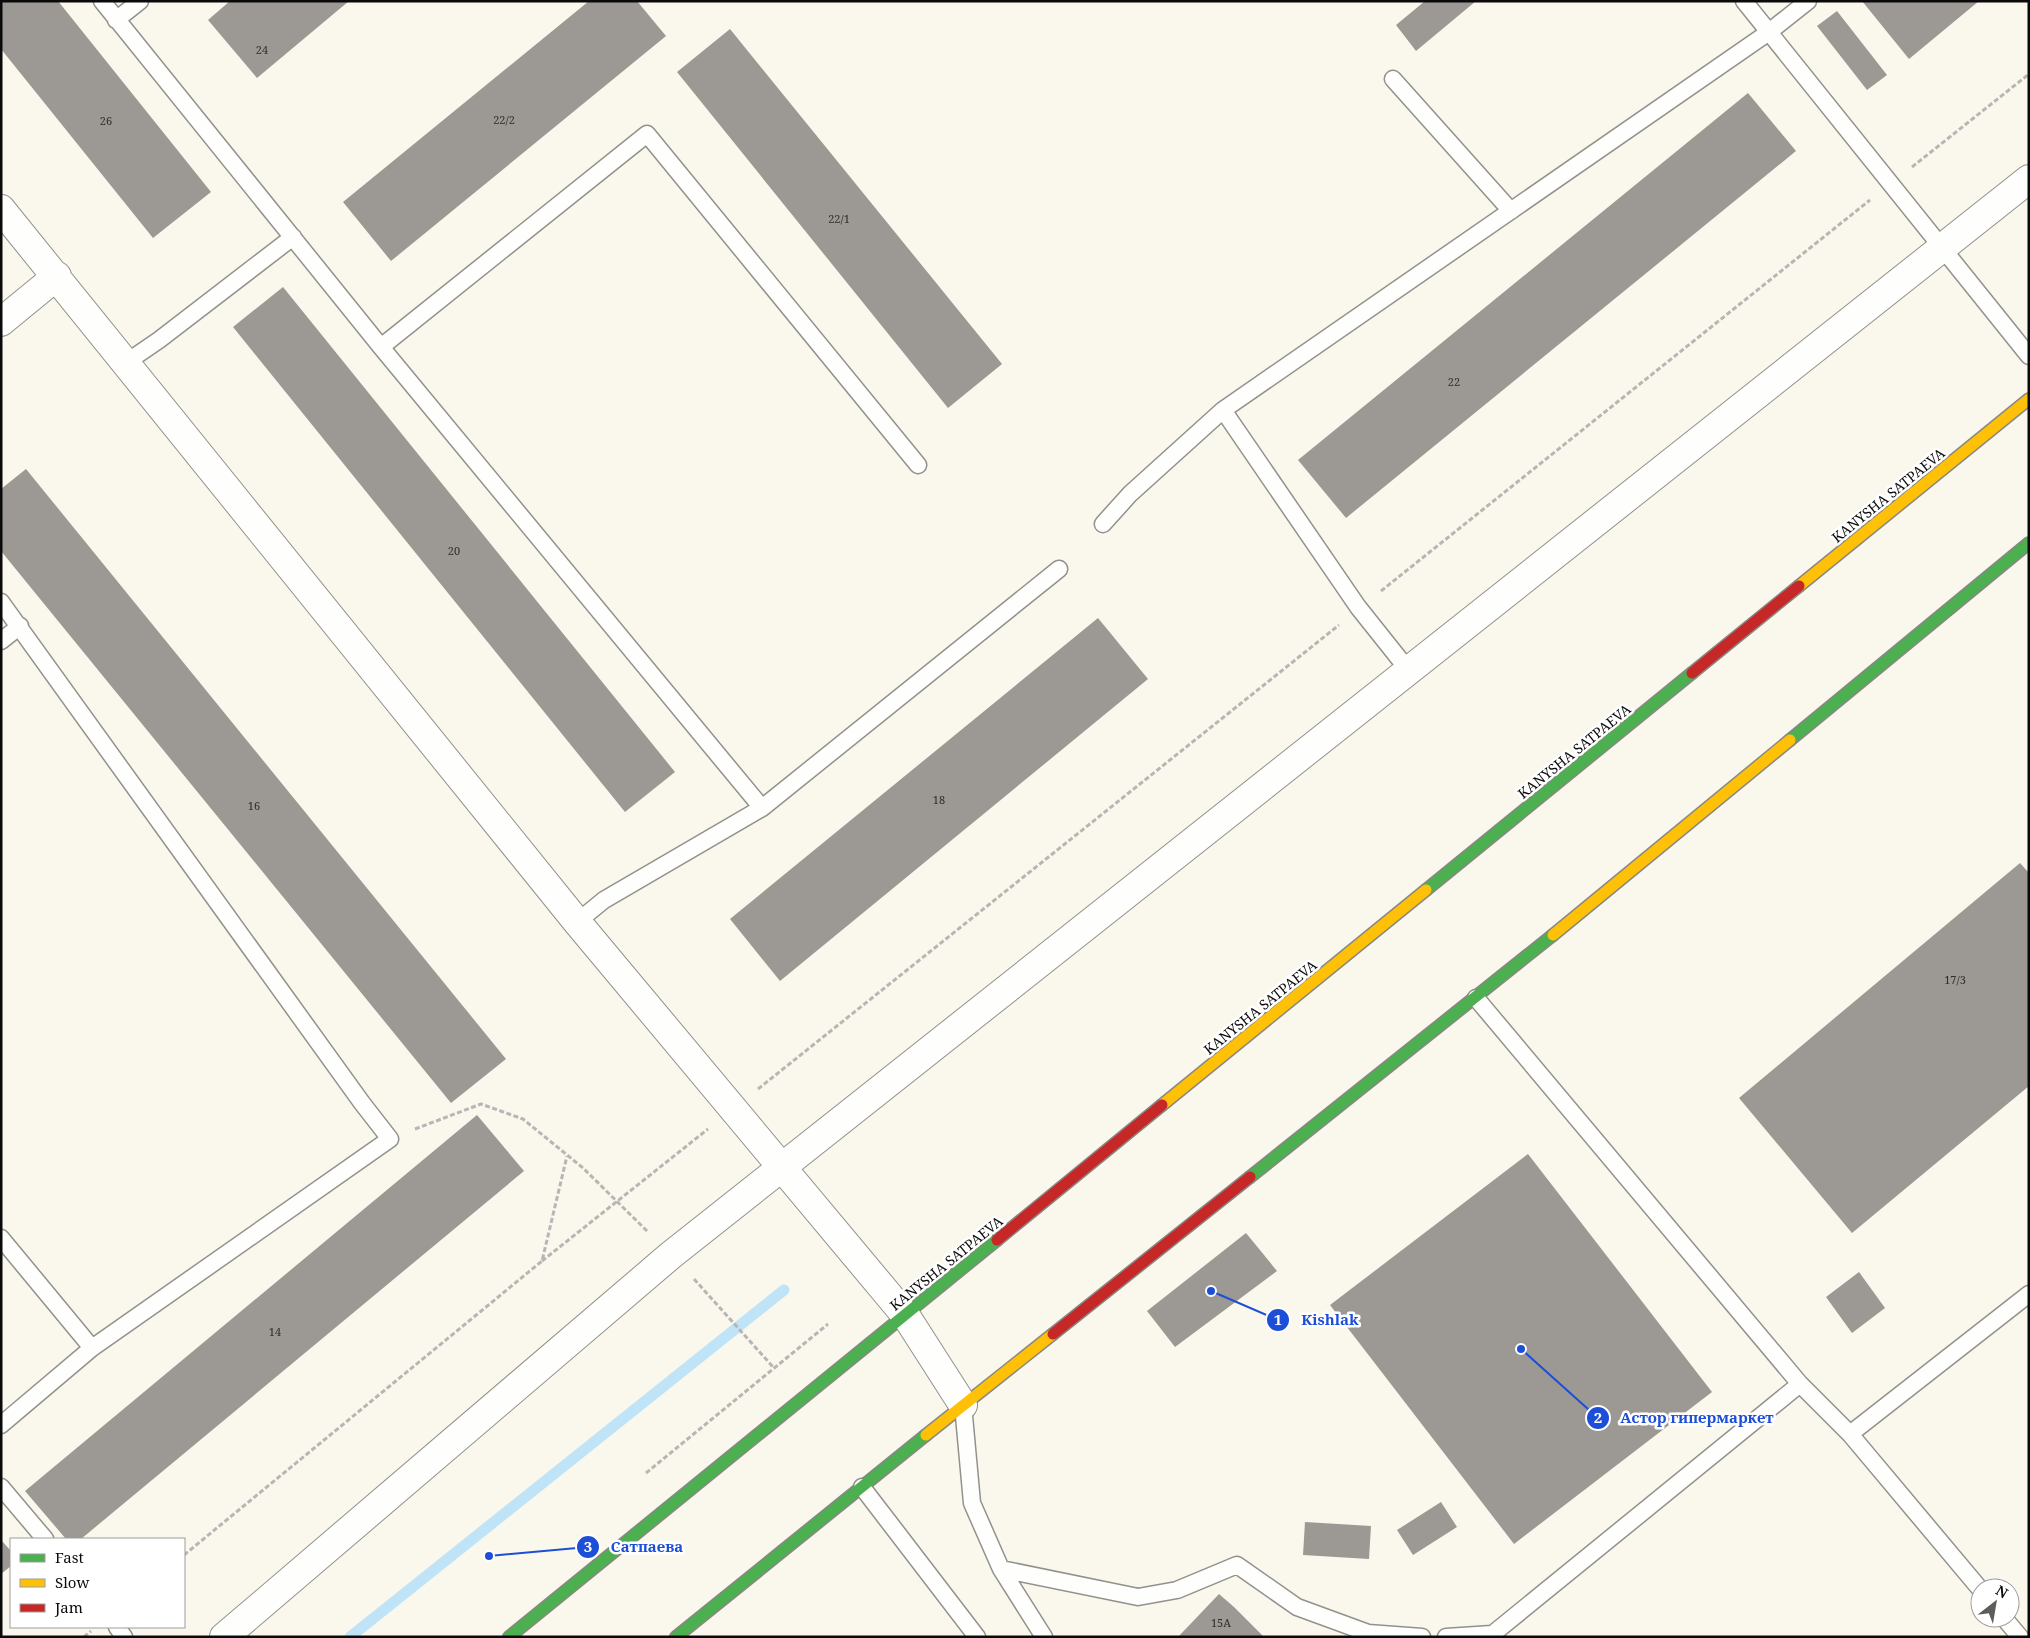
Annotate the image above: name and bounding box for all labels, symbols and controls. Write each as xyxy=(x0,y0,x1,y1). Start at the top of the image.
house number: 24 xyxy=(256,42,268,57)
house number: 22/2 xyxy=(493,112,515,127)
house number: 26 xyxy=(100,113,112,128)
house number: 22/1 xyxy=(828,211,850,226)
house number: 22 xyxy=(1448,374,1460,389)
street label: KANYSHA SATPAEVA xyxy=(1828,443,1949,547)
house number: 20 xyxy=(448,543,460,558)
street label: KANYSHA SATPAEVA xyxy=(1514,699,1635,803)
house number: 18 xyxy=(933,792,945,807)
house number: 16 xyxy=(248,798,260,813)
street label: KANYSHA SATPAEVA xyxy=(1200,955,1321,1059)
house number: 17/3 xyxy=(1944,972,1966,987)
street label: KANYSHA SATPAEVA xyxy=(886,1211,1007,1315)
callout: Kishlak xyxy=(1266,1305,1368,1335)
text: 1 xyxy=(1274,1309,1282,1329)
text: Kishlak xyxy=(1301,1309,1359,1329)
house number: 14 xyxy=(269,1324,281,1339)
callout: Астор гипермаркет xyxy=(1585,1403,1784,1433)
text: 2 xyxy=(1594,1407,1602,1427)
text: Астор гипермаркет xyxy=(1620,1407,1774,1427)
callout: Сатпаева xyxy=(576,1532,693,1562)
text: 3 xyxy=(584,1536,592,1556)
text: Сатпаева xyxy=(611,1536,683,1556)
legend xyxy=(10,1538,185,1628)
text: Fast xyxy=(55,1547,84,1567)
text: Slow xyxy=(55,1572,89,1592)
north arrow xyxy=(1970,1578,2020,1628)
text: N xyxy=(1992,1580,2012,1602)
text: Jam xyxy=(54,1597,83,1617)
house number: 15А xyxy=(1211,1615,1231,1630)

